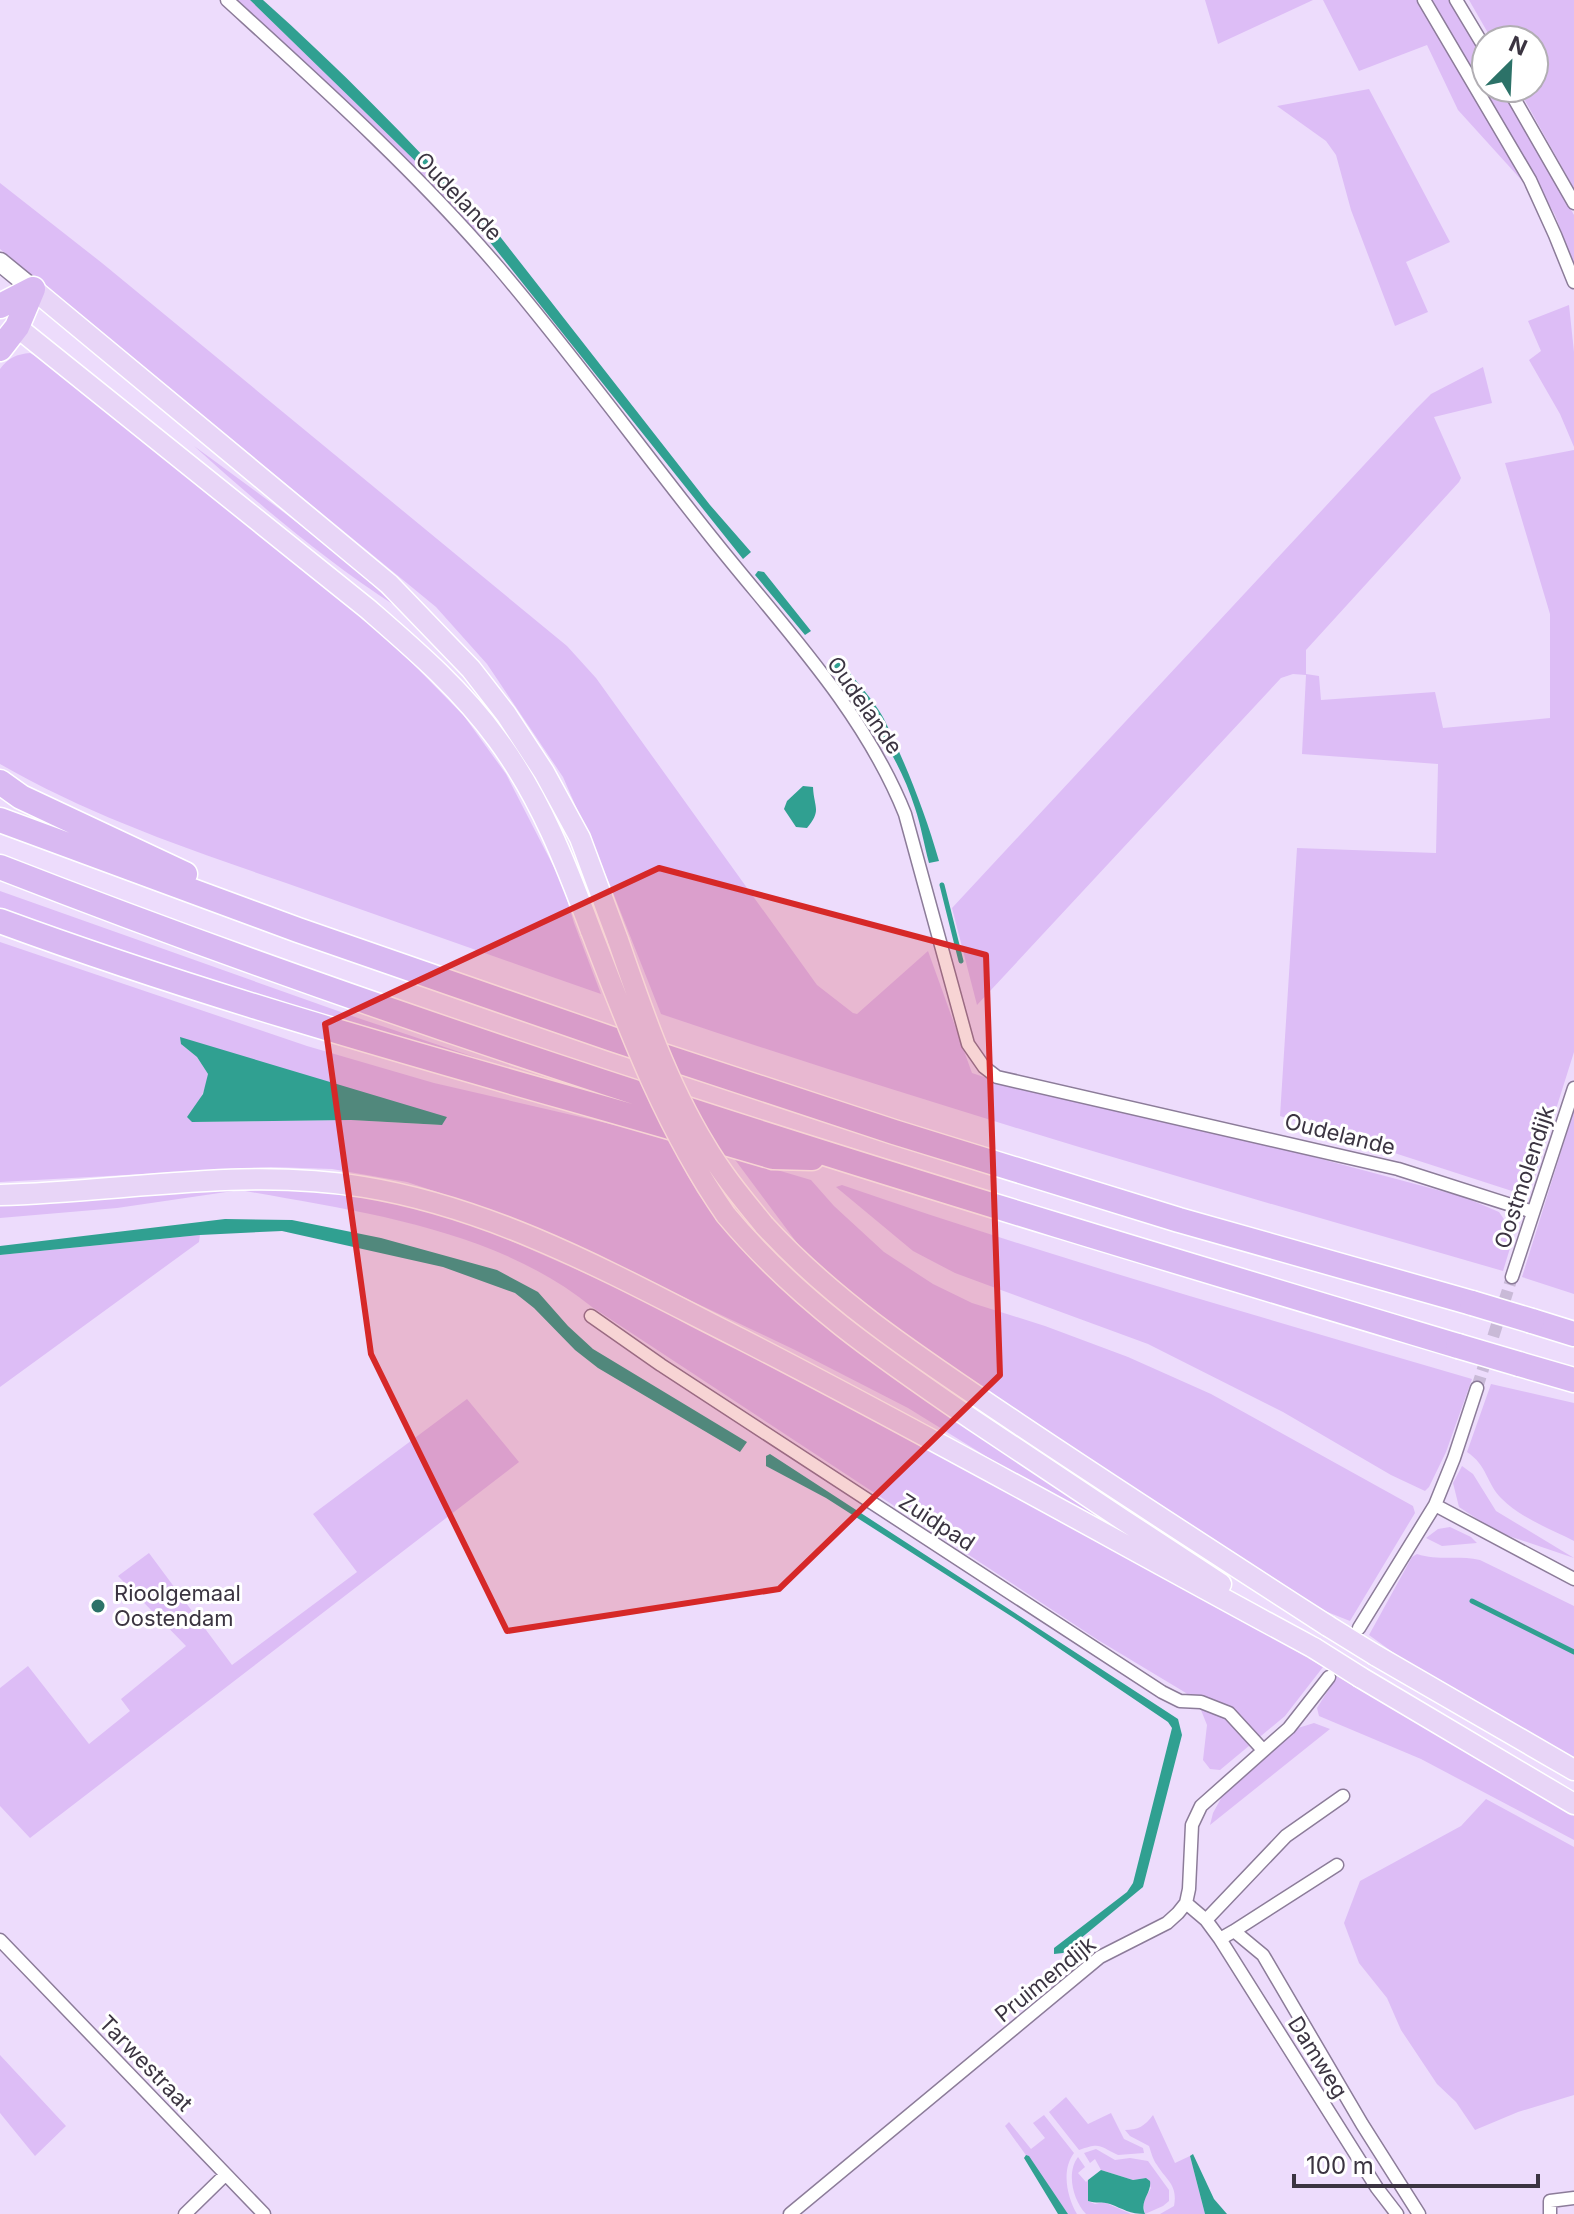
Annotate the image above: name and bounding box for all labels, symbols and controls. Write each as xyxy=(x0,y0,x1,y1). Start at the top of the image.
north arrow xyxy=(1470,24,1550,104)
text: N xyxy=(1505,30,1531,61)
street label: Oudelande xyxy=(410,146,508,246)
street label: Oudelande xyxy=(822,651,908,759)
street label: Oostmolendijk xyxy=(1489,1102,1559,1252)
street label: Oudelande xyxy=(1282,1108,1398,1160)
street label: Zuidpad xyxy=(894,1488,980,1556)
place label: Rioolgemaal Oostendam xyxy=(114,1580,241,1631)
marker: Rioolgemaal Oostendam xyxy=(89,1597,107,1615)
street label: Pruimendijk xyxy=(989,1931,1101,2027)
street label: Tarwestraat xyxy=(94,2010,198,2116)
street label: Damweg xyxy=(1283,2011,1353,2103)
scale bar xyxy=(1294,2138,1538,2188)
text: 100 m xyxy=(1306,2151,1374,2180)

